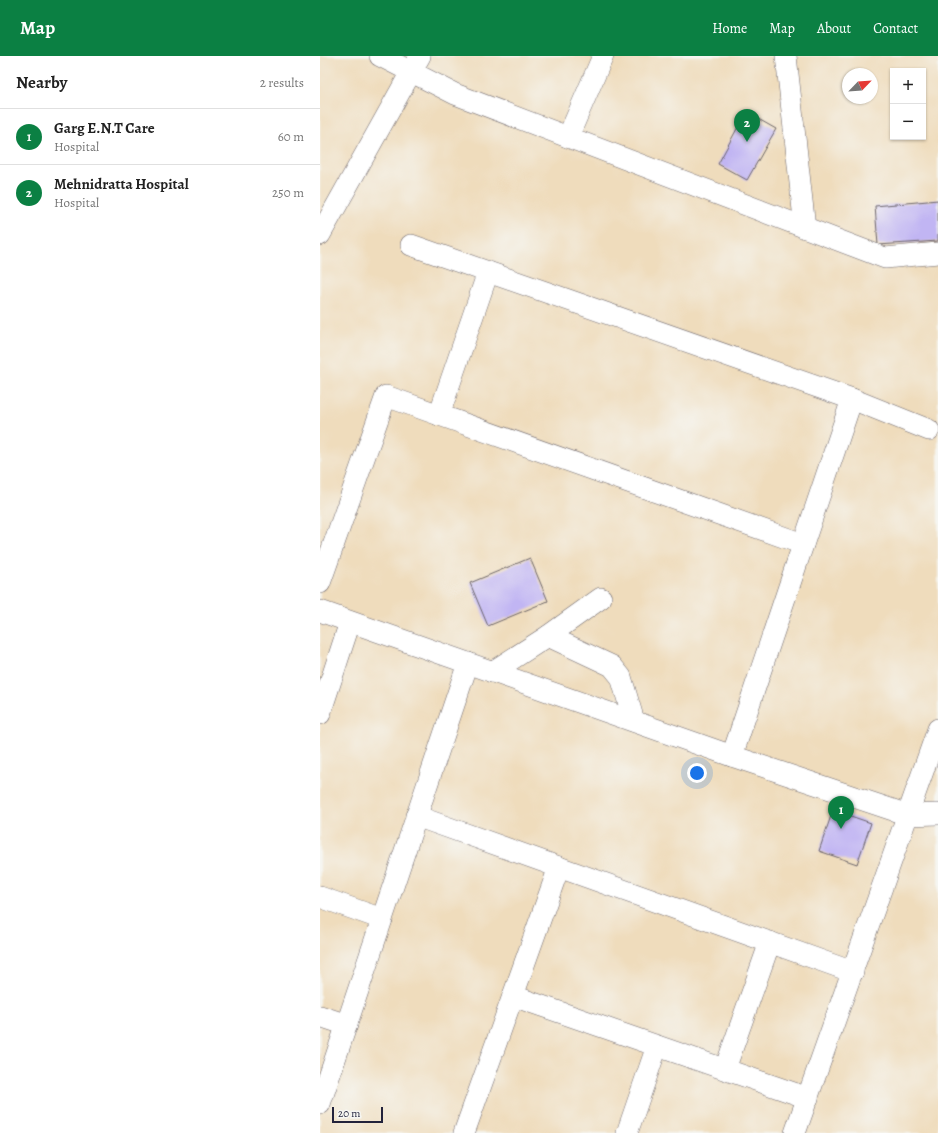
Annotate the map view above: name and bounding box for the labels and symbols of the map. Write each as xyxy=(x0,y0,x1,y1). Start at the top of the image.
north arrow xyxy=(842,68,878,104)
pin: 2 xyxy=(734,109,760,142)
your location xyxy=(687,763,707,783)
pin: 1 xyxy=(828,796,854,829)
scale bar xyxy=(332,1105,383,1124)

